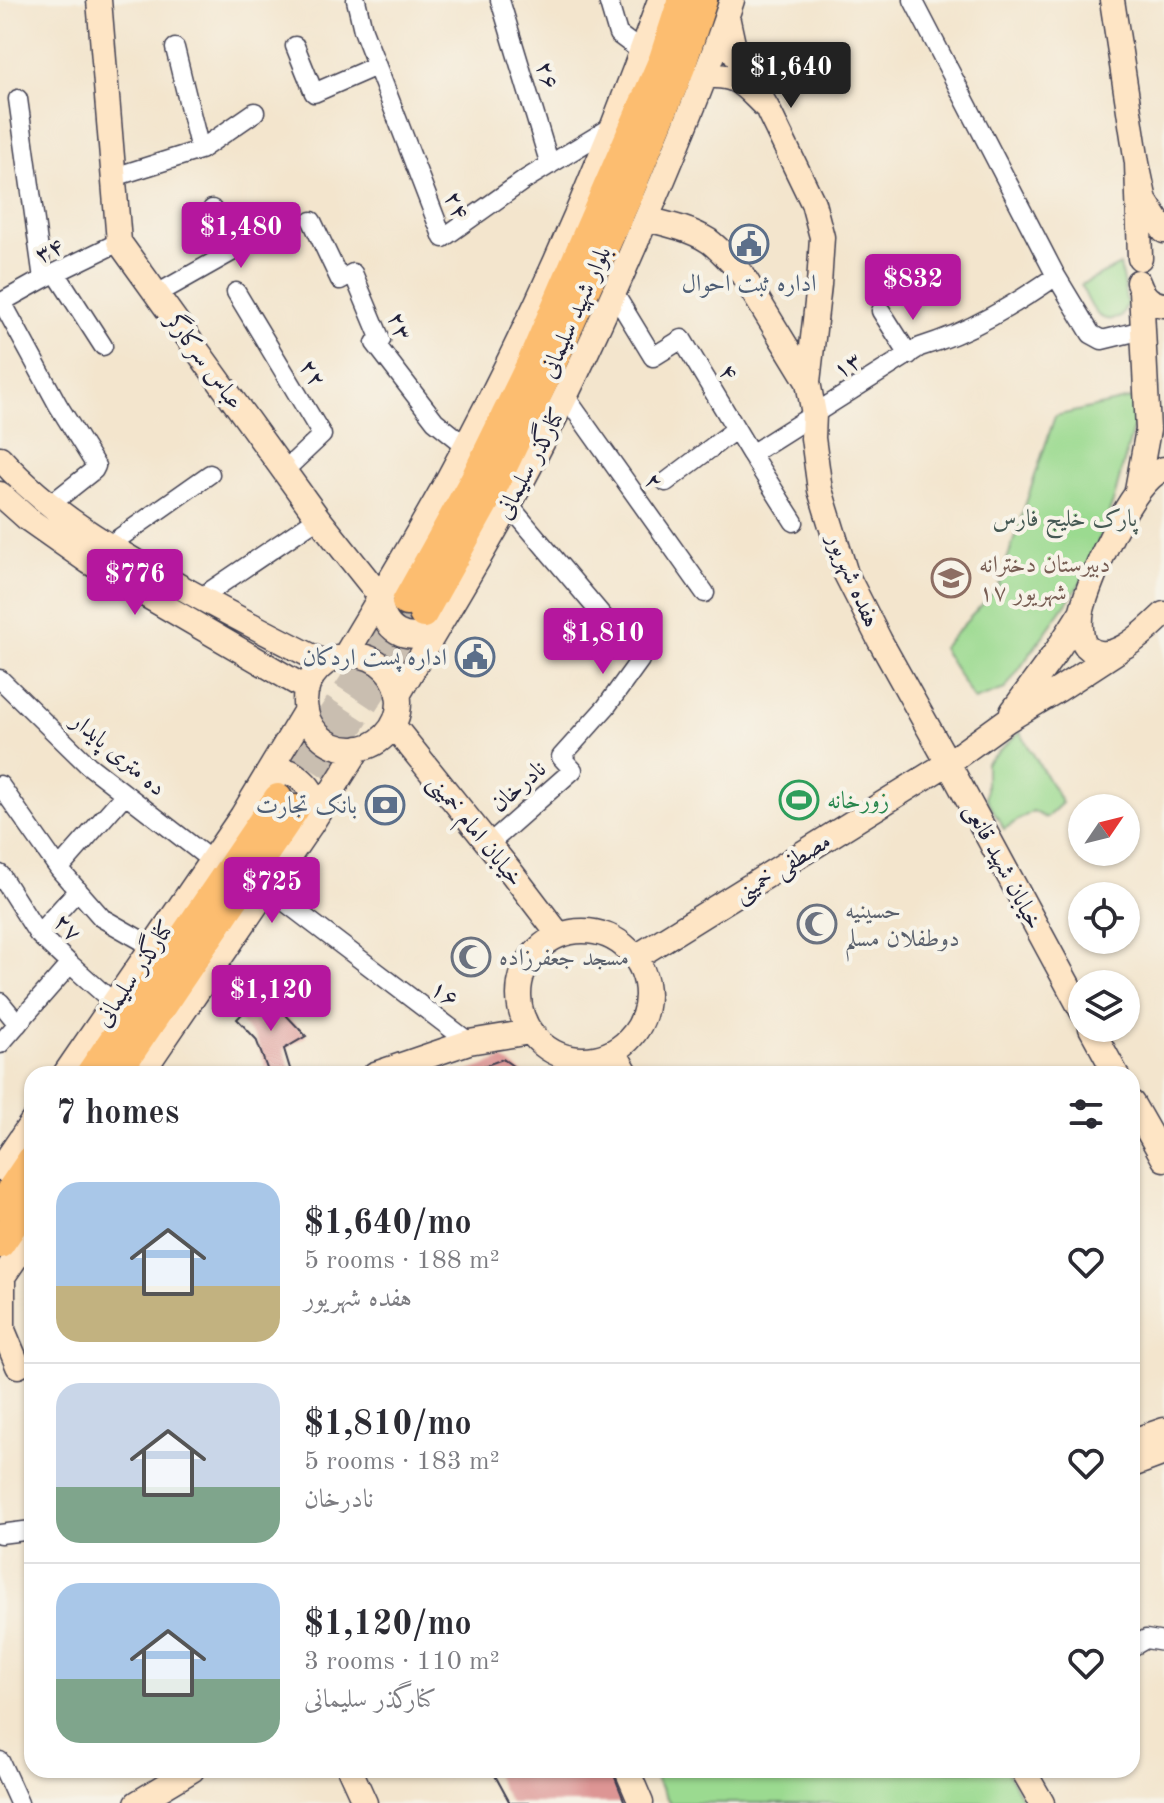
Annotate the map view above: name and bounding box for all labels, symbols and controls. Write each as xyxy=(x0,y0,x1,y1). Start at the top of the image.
pin: $1,640 xyxy=(726,42,856,110)
text: $1,640 xyxy=(750,55,832,81)
street label: ۲۶ xyxy=(531,59,562,93)
street label: ۲۴ xyxy=(439,188,472,223)
pin: $1,480 xyxy=(176,202,306,270)
text: $1,480 xyxy=(200,215,282,241)
public building icon: اداره ثبت احوال xyxy=(728,223,770,265)
street label: ۳۴ xyxy=(32,235,68,269)
street label: بلوار شهید سلیمانی xyxy=(537,243,617,383)
pin: $832 xyxy=(866,254,960,322)
text: $832 xyxy=(883,267,943,293)
place label: اداره ثبت احوال xyxy=(682,273,816,298)
street label: عباس سرکارگر xyxy=(157,304,251,416)
street label: ۲۳ xyxy=(382,309,414,344)
street label: ۱۳ xyxy=(830,349,866,384)
street label: ۲۲ xyxy=(294,356,329,392)
street label: ۴ xyxy=(713,361,741,385)
street label: کنارگذر سلیمانی xyxy=(486,401,571,524)
street label: ۲ xyxy=(639,470,666,495)
park label: پارک خلیج فارس xyxy=(993,508,1139,539)
street label: هفده شهریور xyxy=(820,528,883,632)
pin: $776 xyxy=(88,549,182,617)
place label: دبیرستان دخترانه ۱۷ شهریور xyxy=(979,554,1110,607)
school or university icon: دبیرستان دخترانه ۱۷ شهریور xyxy=(930,557,972,599)
text: $776 xyxy=(105,562,165,588)
pin: $1,810 xyxy=(538,608,668,676)
text: $1,810 xyxy=(562,621,644,647)
public building icon: اداره پست اردکان xyxy=(454,636,496,678)
place label: اداره پست اردکان xyxy=(302,646,447,673)
street label: ده متری پایدار xyxy=(63,708,169,804)
street label: نادرخان xyxy=(487,757,551,818)
street label: خیابان امام خمینی xyxy=(417,771,527,896)
sports icon: زورخانه xyxy=(778,779,820,821)
bank icon: بانک تجارت xyxy=(364,784,406,826)
place label: زورخانه xyxy=(827,790,889,814)
place label: بانک تجارت xyxy=(256,793,357,819)
north arrow xyxy=(1068,794,1140,866)
map controls xyxy=(1068,794,1140,1042)
street label: خیابان شهید قانعی xyxy=(957,800,1045,935)
street label: مصطفی خمینی xyxy=(730,830,837,910)
pin: $725 xyxy=(225,857,319,925)
text: $725 xyxy=(242,870,302,896)
button: locate xyxy=(1068,882,1140,954)
place label: حسینیه دوطفلان مسلم xyxy=(845,900,960,962)
mosque icon: حسینیه دوطفلان مسلم xyxy=(796,903,838,945)
street label: ۲۷ xyxy=(48,910,85,947)
street label: کنارگذر سلیمانی xyxy=(86,913,180,1032)
mosque icon: مسجد جعفرزاده xyxy=(450,936,492,978)
place label: مسجد جعفرزاده xyxy=(499,947,629,972)
pin: $1,120 xyxy=(206,965,336,1033)
button: layers xyxy=(1068,970,1140,1042)
street label: ۱۶ xyxy=(425,977,462,1013)
text: $1,120 xyxy=(230,978,312,1004)
icon: filters xyxy=(1064,1092,1108,1136)
text: 7 homes xyxy=(56,1097,179,1131)
text: $1,640/mo xyxy=(304,1207,472,1241)
icon: home xyxy=(120,1214,216,1310)
icon: heart xyxy=(1064,1240,1108,1284)
text: 5 rooms · 188 m² xyxy=(304,1248,500,1274)
text: هفده شهریور xyxy=(304,1286,412,1312)
text: $1,810/mo xyxy=(304,1408,472,1442)
icon: home xyxy=(120,1415,216,1511)
icon: heart xyxy=(1064,1441,1108,1485)
text: 5 rooms · 183 m² xyxy=(304,1449,500,1475)
text: نادرخان xyxy=(304,1487,374,1513)
text: $1,120/mo xyxy=(304,1608,472,1642)
icon: home xyxy=(120,1615,216,1711)
icon: heart xyxy=(1064,1641,1108,1685)
text: 3 rooms · 110 m² xyxy=(304,1649,500,1675)
text: کنارگذر سلیمانی xyxy=(304,1687,436,1713)

